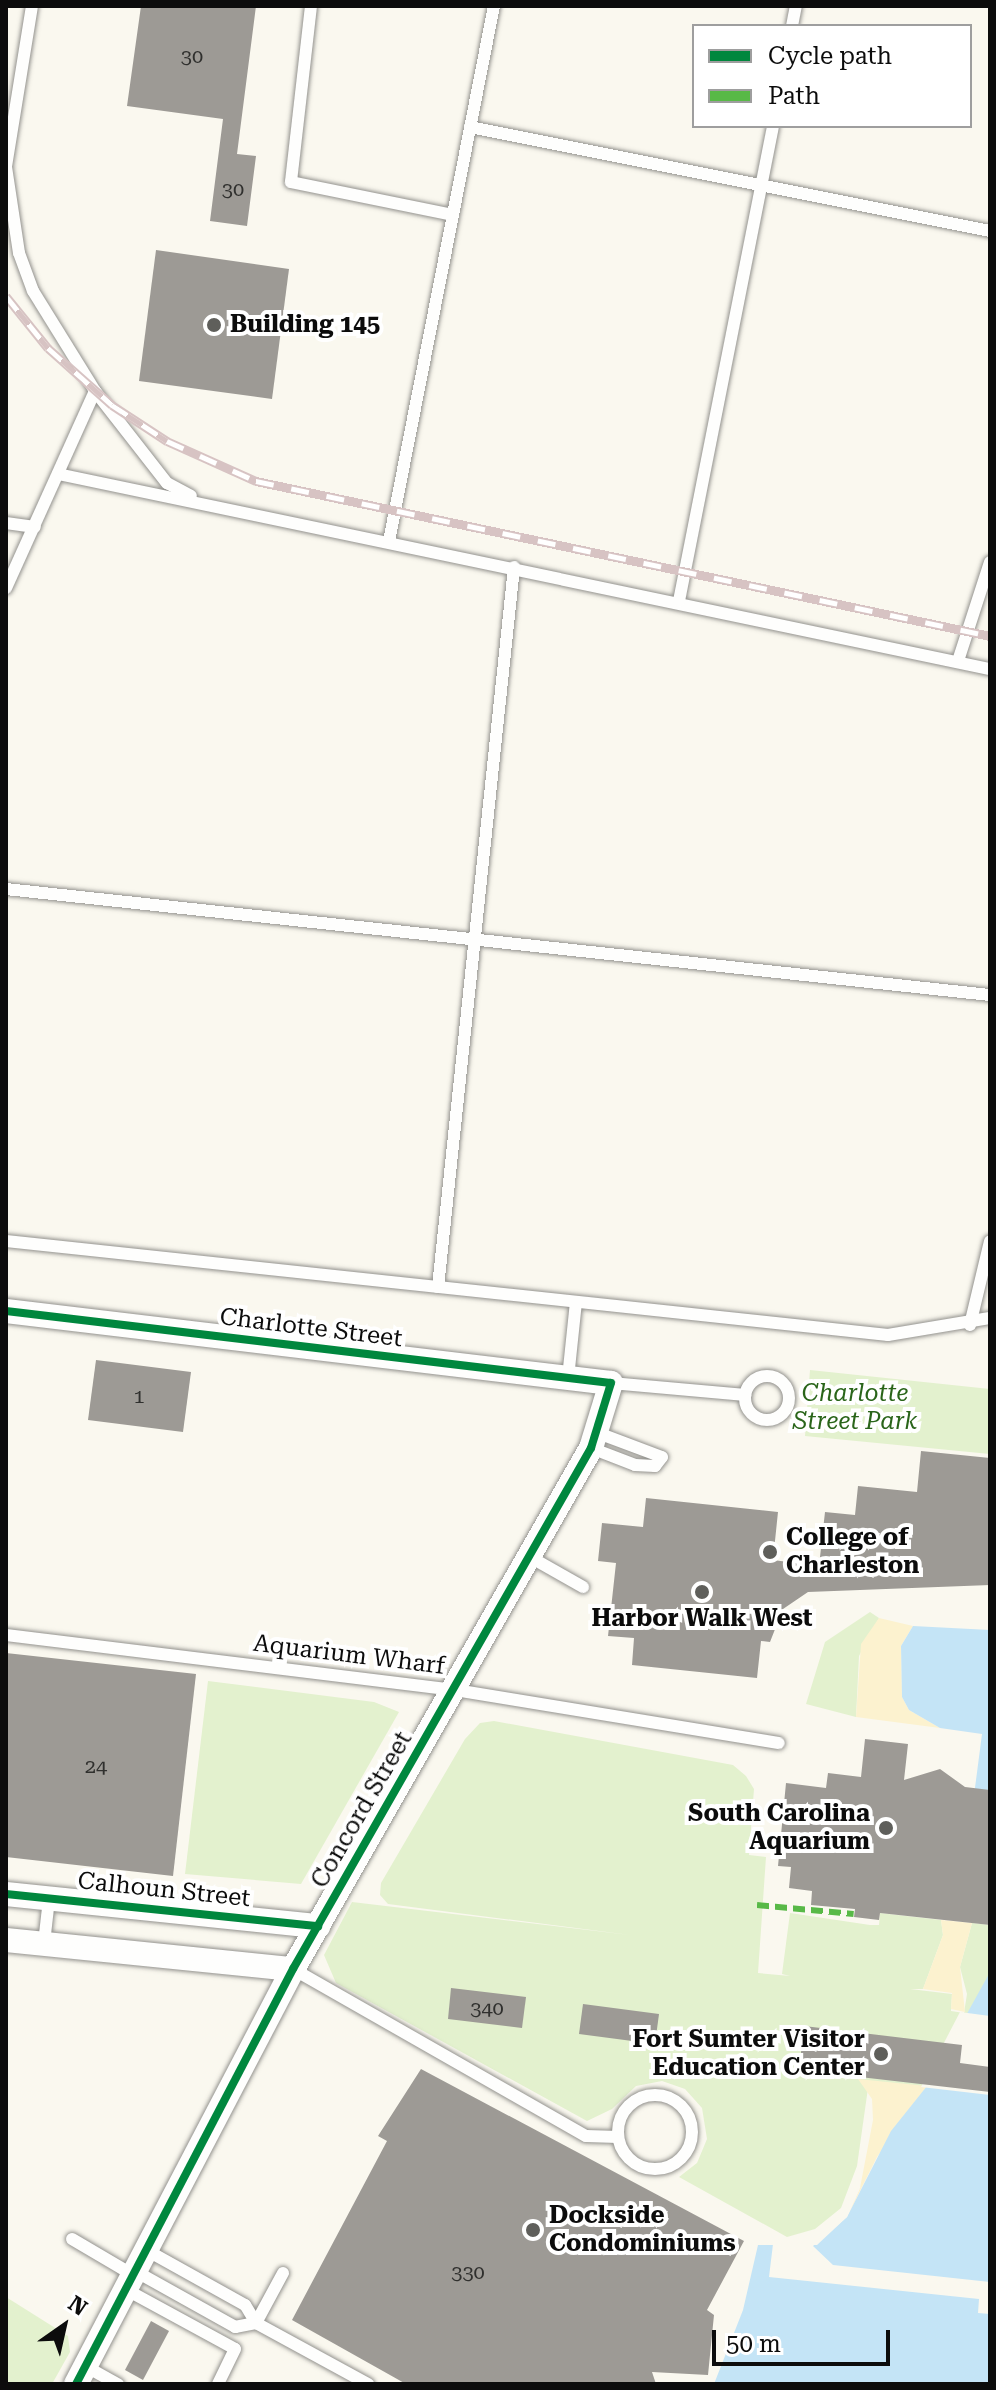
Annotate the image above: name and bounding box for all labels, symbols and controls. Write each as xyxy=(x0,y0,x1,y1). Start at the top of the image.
legend xyxy=(692,24,972,128)
text: Cycle path xyxy=(768,42,892,70)
house number: 30 xyxy=(181,44,203,68)
text: Path xyxy=(768,82,820,110)
house number: 30 xyxy=(222,177,244,201)
place label: Building 145 xyxy=(230,311,380,339)
marker: Building 145 xyxy=(205,316,223,334)
street label: Charlotte Street xyxy=(218,1303,404,1353)
park label: Charlotte Street Park xyxy=(793,1380,917,1436)
house number: 1 xyxy=(133,1384,145,1408)
place label: College of Charleston xyxy=(786,1524,919,1580)
marker: College of Charleston xyxy=(761,1543,779,1561)
marker: Harbor Walk West xyxy=(693,1583,711,1601)
place label: Harbor Walk West xyxy=(591,1605,813,1633)
street label: Aquarium Wharf xyxy=(252,1629,446,1681)
street label: Concord Street xyxy=(306,1727,418,1893)
house number: 24 xyxy=(85,1754,107,1778)
place label: South Carolina Aquarium xyxy=(688,1800,870,1856)
marker: South Carolina Aquarium xyxy=(877,1819,895,1837)
street label: Calhoun Street xyxy=(76,1867,252,1913)
house number: 340 xyxy=(470,1996,504,2020)
place label: Fort Sumter Visitor Education Center xyxy=(633,2026,865,2082)
marker: Fort Sumter Visitor Education Center xyxy=(872,2045,890,2063)
place label: Dockside Condominiums xyxy=(549,2202,736,2258)
marker: Dockside Condominiums xyxy=(524,2221,542,2239)
house number: 330 xyxy=(451,2260,485,2284)
north arrow xyxy=(24,2286,104,2366)
text: N xyxy=(64,2291,92,2321)
scale bar xyxy=(716,2314,894,2364)
text: 50 m xyxy=(726,2330,781,2358)

